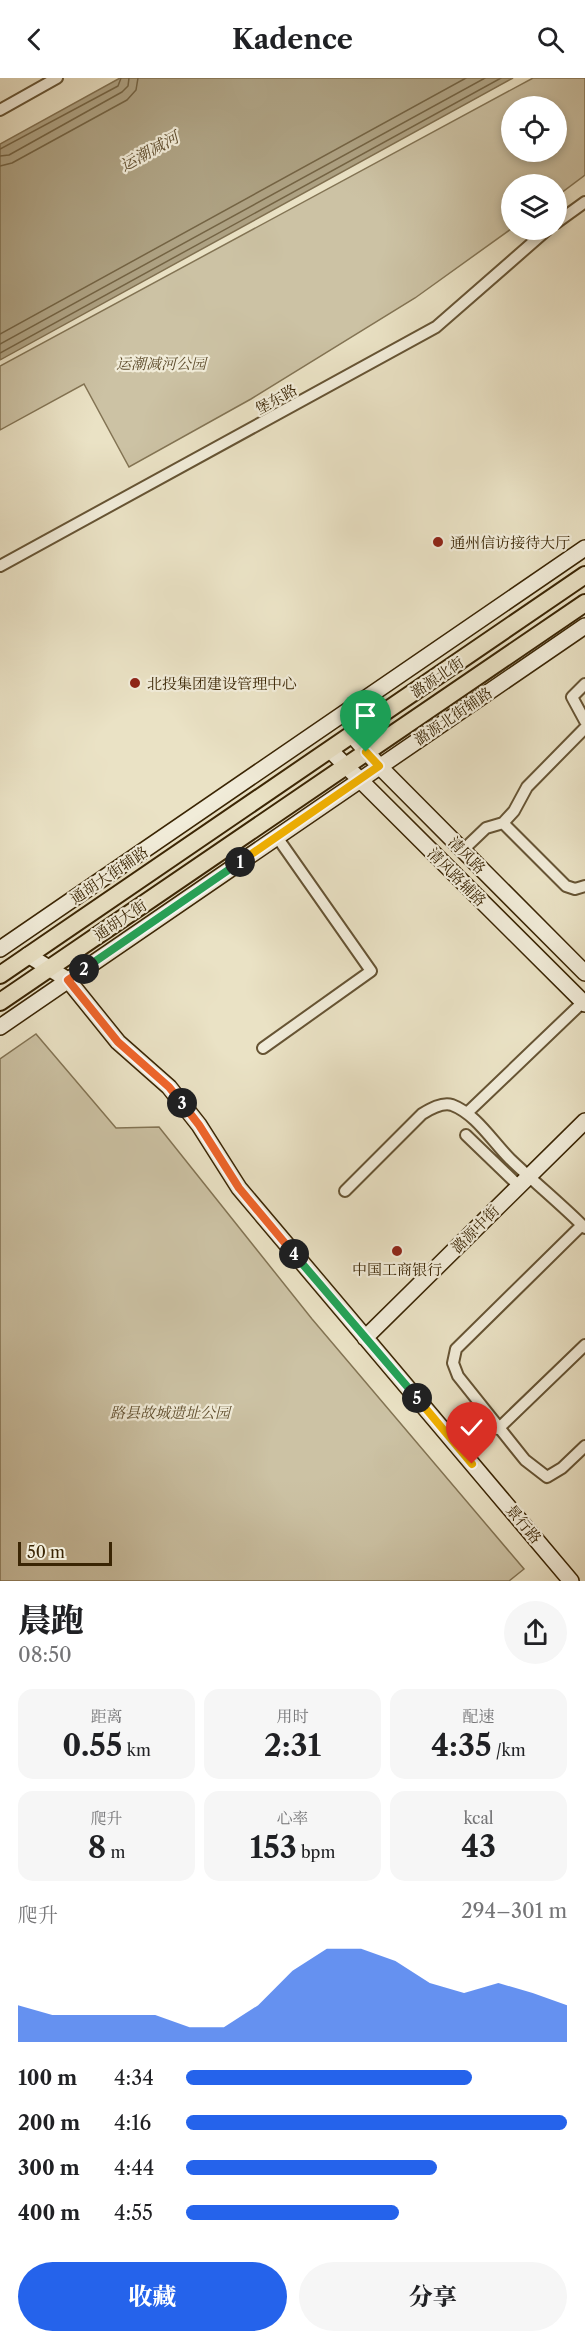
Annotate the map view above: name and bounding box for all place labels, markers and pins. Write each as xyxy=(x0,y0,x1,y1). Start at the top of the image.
place label: 通州信访接待大厅 xyxy=(450,533,570,552)
marker: 通州信访接待大厅 xyxy=(431,535,445,549)
place label: 北投集团建设管理中心 xyxy=(147,674,297,693)
marker: 北投集团建设管理中心 xyxy=(128,676,142,690)
pin xyxy=(340,690,391,752)
pin: 1 xyxy=(225,847,255,877)
pin: 2 xyxy=(69,954,99,984)
pin: 3 xyxy=(167,1088,197,1118)
pin: 4 xyxy=(279,1239,309,1269)
marker: 中国工商银行 xyxy=(390,1244,404,1258)
place label: 中国工商银行 xyxy=(352,1260,442,1279)
pin: 5 xyxy=(402,1383,432,1413)
pin xyxy=(446,1402,497,1464)

